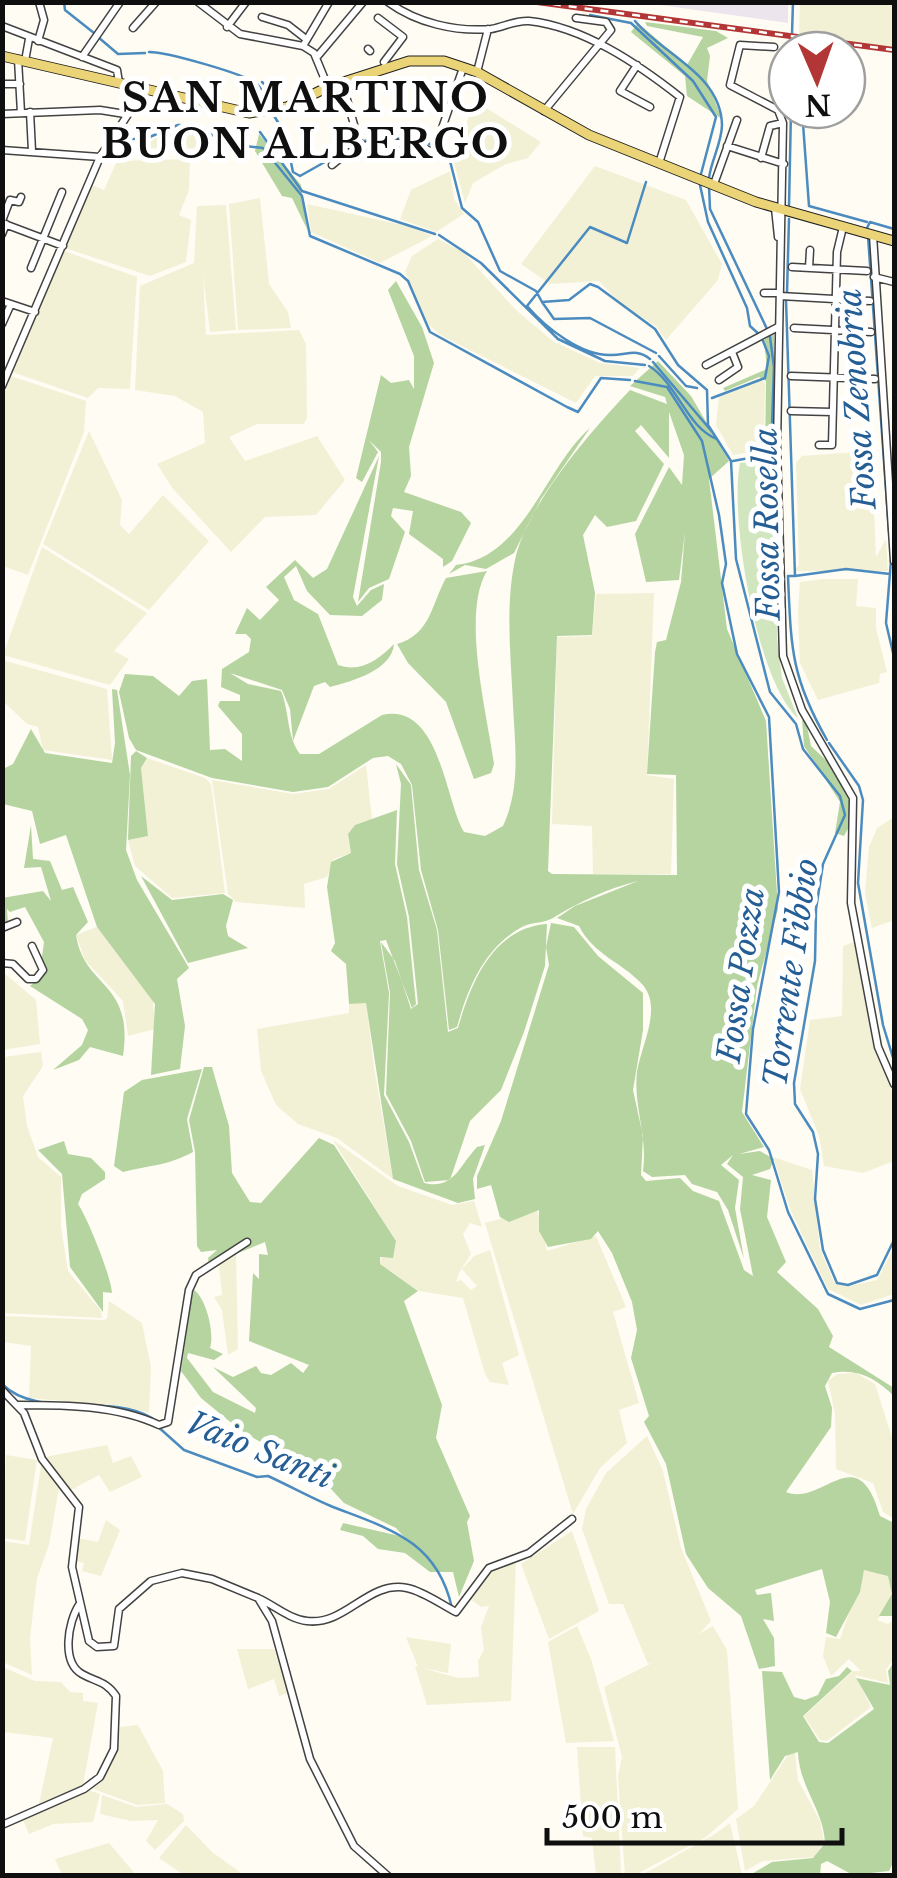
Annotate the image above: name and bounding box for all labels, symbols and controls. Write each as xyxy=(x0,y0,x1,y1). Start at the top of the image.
north arrow xyxy=(767,30,867,130)
district label: SAN MARTINO BUON ALBERGO xyxy=(101,73,511,169)
text: N xyxy=(804,87,832,122)
water label: Fossa Zenobria xyxy=(829,287,885,512)
water label: Fossa Rosella xyxy=(745,427,789,622)
water label: Torrente Fibbio xyxy=(755,856,827,1090)
water label: Fossa Pozza xyxy=(709,885,773,1066)
water label: Vaio Santi xyxy=(181,1403,339,1497)
scale bar xyxy=(547,1783,842,1845)
text: 500 m xyxy=(562,1799,663,1836)

